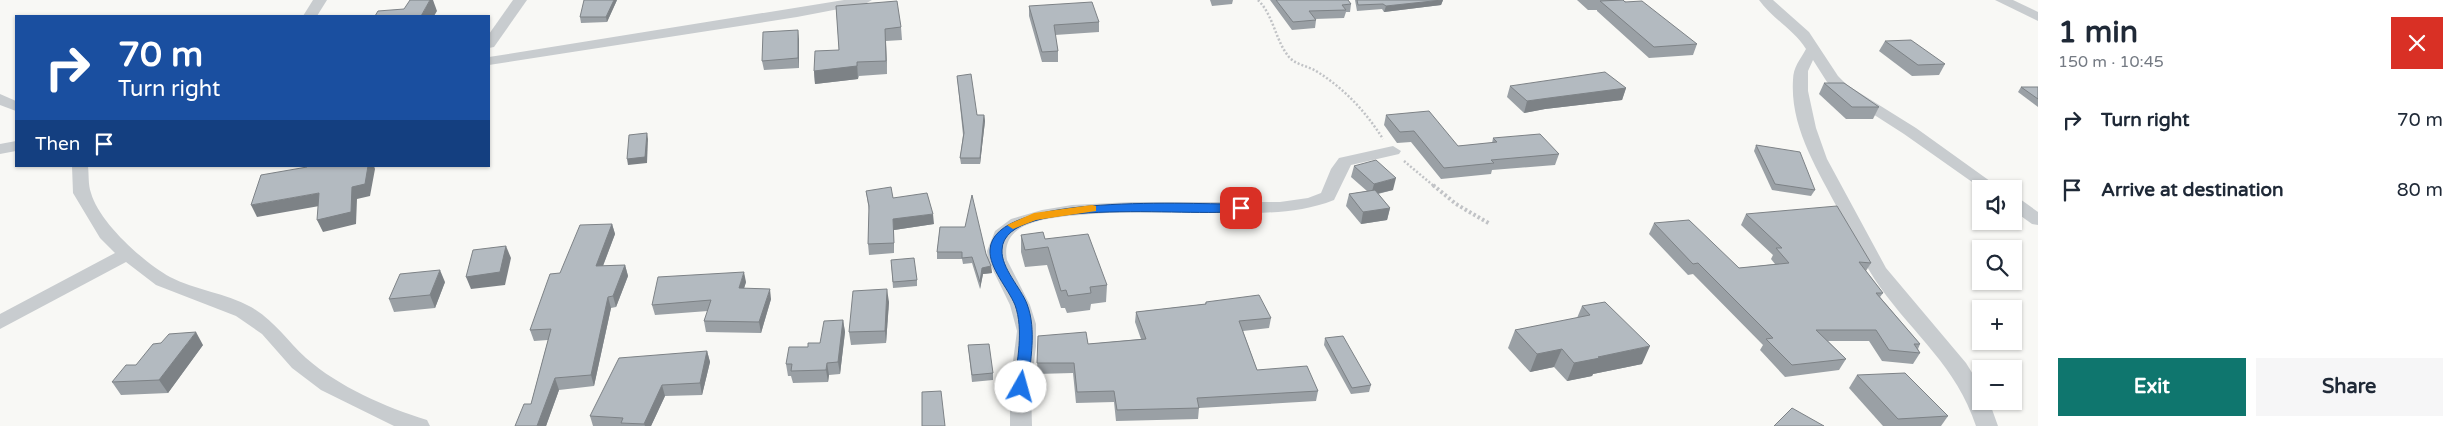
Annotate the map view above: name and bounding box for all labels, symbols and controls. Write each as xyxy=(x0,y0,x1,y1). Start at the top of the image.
text: 1 min xyxy=(2058,14,2138,51)
button: close xyxy=(2391,17,2443,69)
text: 70 m xyxy=(118,34,203,76)
icon: right xyxy=(35,35,100,100)
text: 150 m · 10:45 xyxy=(2058,52,2164,72)
text: Turn right xyxy=(118,76,220,102)
icon: right xyxy=(2058,106,2086,134)
text: Turn right xyxy=(2101,109,2189,131)
text: 70 m xyxy=(2397,109,2443,131)
icon: arrive xyxy=(90,130,118,158)
text: Then xyxy=(35,133,80,155)
icon: arrive xyxy=(2058,176,2086,204)
text: Arrive at destination xyxy=(2101,179,2284,201)
text: 80 m xyxy=(2397,179,2443,201)
map controls xyxy=(1972,180,2022,410)
button: sound xyxy=(1972,180,2022,230)
pin xyxy=(1220,187,1262,229)
icon: arrive xyxy=(1227,194,1255,222)
button: search xyxy=(1972,240,2022,290)
button: + xyxy=(1972,300,2022,350)
button: Exit xyxy=(2058,358,2246,416)
button: Share xyxy=(2256,358,2443,416)
position arrow xyxy=(994,360,1046,412)
button: − xyxy=(1972,360,2022,410)

